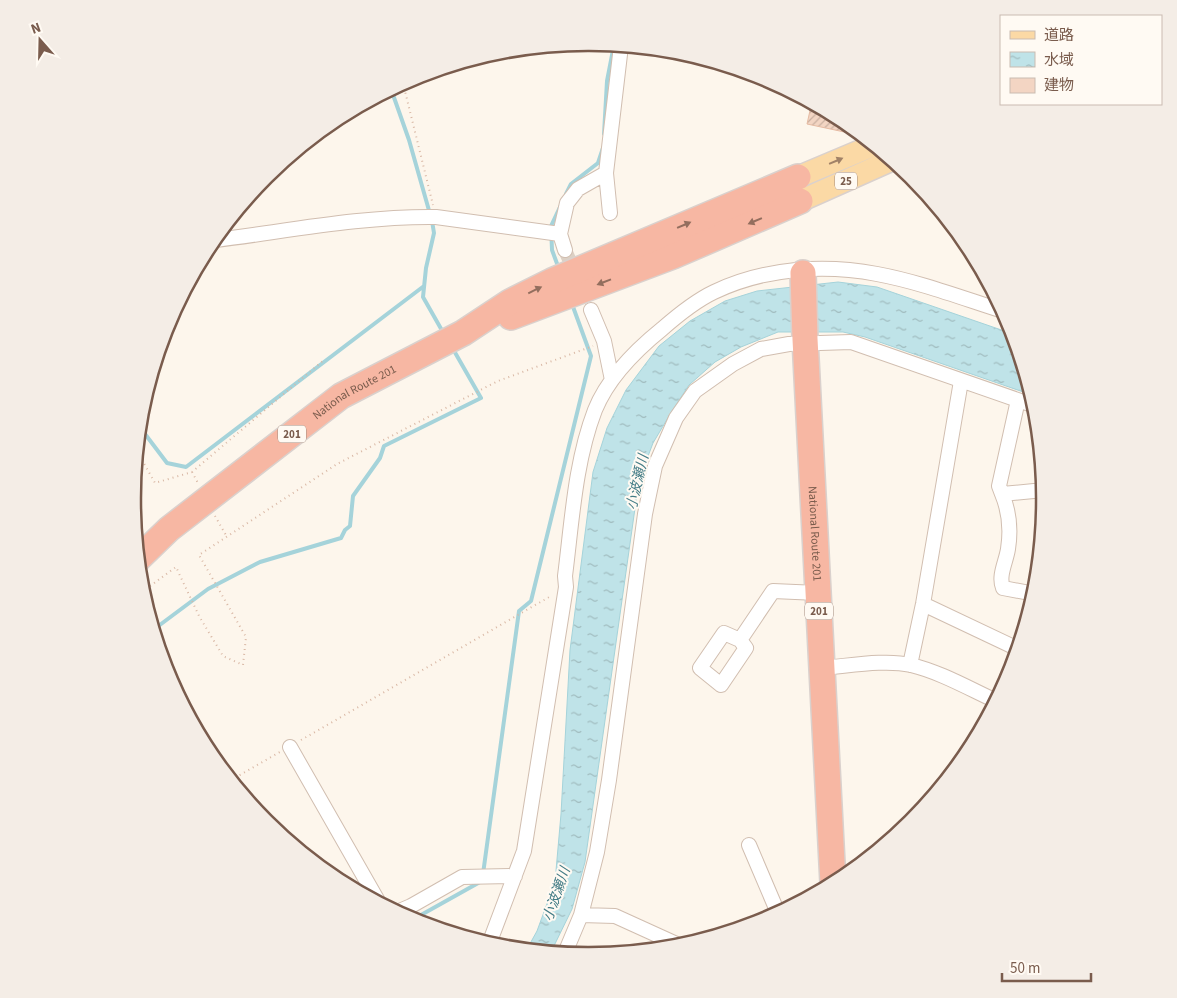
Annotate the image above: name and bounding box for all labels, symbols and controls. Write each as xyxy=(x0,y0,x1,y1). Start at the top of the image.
north arrow xyxy=(15,15,65,65)
legend xyxy=(1000,15,1162,105)
text: N xyxy=(28,18,44,40)
text: 道路 xyxy=(1044,25,1074,46)
text: 水域 xyxy=(1044,50,1074,71)
text: 建物 xyxy=(1044,75,1074,96)
one-way arrow xyxy=(829,156,843,164)
road number: 25 xyxy=(835,172,857,190)
one-way arrow xyxy=(748,217,762,225)
one-way arrow xyxy=(677,221,691,229)
one-way arrow xyxy=(597,279,612,286)
one-way arrow xyxy=(527,286,542,294)
street label: National Route 201 xyxy=(309,361,399,424)
road number: 201 xyxy=(278,426,306,442)
water label: 小波瀬川 xyxy=(622,451,654,512)
street label: National Route 201 xyxy=(804,486,825,582)
road number: 201 xyxy=(805,602,833,620)
water label: 小波瀬川 xyxy=(538,863,576,924)
scale bar xyxy=(1002,950,1091,982)
text: 50 m xyxy=(1010,958,1040,979)

